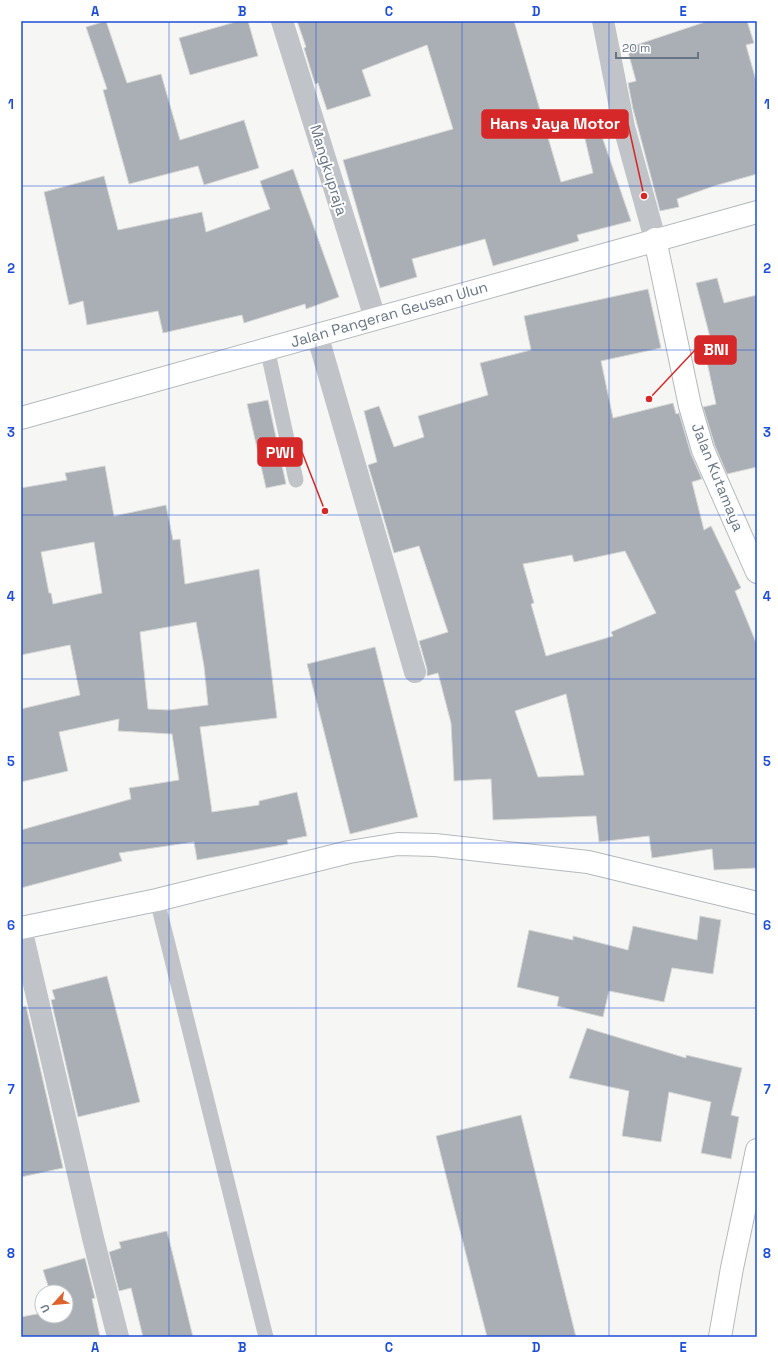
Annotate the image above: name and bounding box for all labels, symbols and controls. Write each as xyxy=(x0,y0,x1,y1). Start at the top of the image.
text: A xyxy=(91,3,100,20)
text: B xyxy=(238,3,247,20)
text: C xyxy=(385,3,393,20)
text: D xyxy=(532,3,541,20)
text: E xyxy=(679,3,687,20)
scale bar xyxy=(616,34,698,60)
text: 20 m xyxy=(622,40,650,56)
text: 1 xyxy=(8,96,14,113)
text: 1 xyxy=(764,96,770,113)
callout: Hans Jaya Motor xyxy=(482,110,628,138)
text: Hans Jaya Motor xyxy=(490,113,620,134)
street label: Mangkupraja xyxy=(306,122,352,218)
text: 2 xyxy=(7,260,15,277)
text: 2 xyxy=(763,260,771,277)
street label: Jalan Pangeran Geusan Ulun xyxy=(288,277,490,351)
callout: BNI xyxy=(695,336,736,364)
text: BNI xyxy=(703,339,729,360)
street label: Jalan Kutamaya xyxy=(688,420,749,534)
text: 3 xyxy=(7,424,15,441)
text: 3 xyxy=(763,424,771,441)
callout: PWI xyxy=(258,438,302,466)
text: PWI xyxy=(266,442,294,463)
text: 4 xyxy=(7,588,15,605)
text: 4 xyxy=(763,588,771,605)
text: 5 xyxy=(7,753,15,770)
text: 5 xyxy=(763,753,771,770)
text: 6 xyxy=(7,917,15,934)
text: 6 xyxy=(763,917,771,934)
text: 7 xyxy=(7,1081,15,1098)
text: 7 xyxy=(763,1081,771,1098)
text: 8 xyxy=(7,1245,15,1262)
text: 8 xyxy=(763,1245,771,1262)
north arrow xyxy=(34,1284,74,1324)
text: U xyxy=(37,1302,53,1315)
text: A xyxy=(91,1339,100,1356)
text: B xyxy=(238,1339,247,1356)
text: C xyxy=(385,1339,393,1356)
text: D xyxy=(532,1339,541,1356)
text: E xyxy=(679,1339,687,1356)

